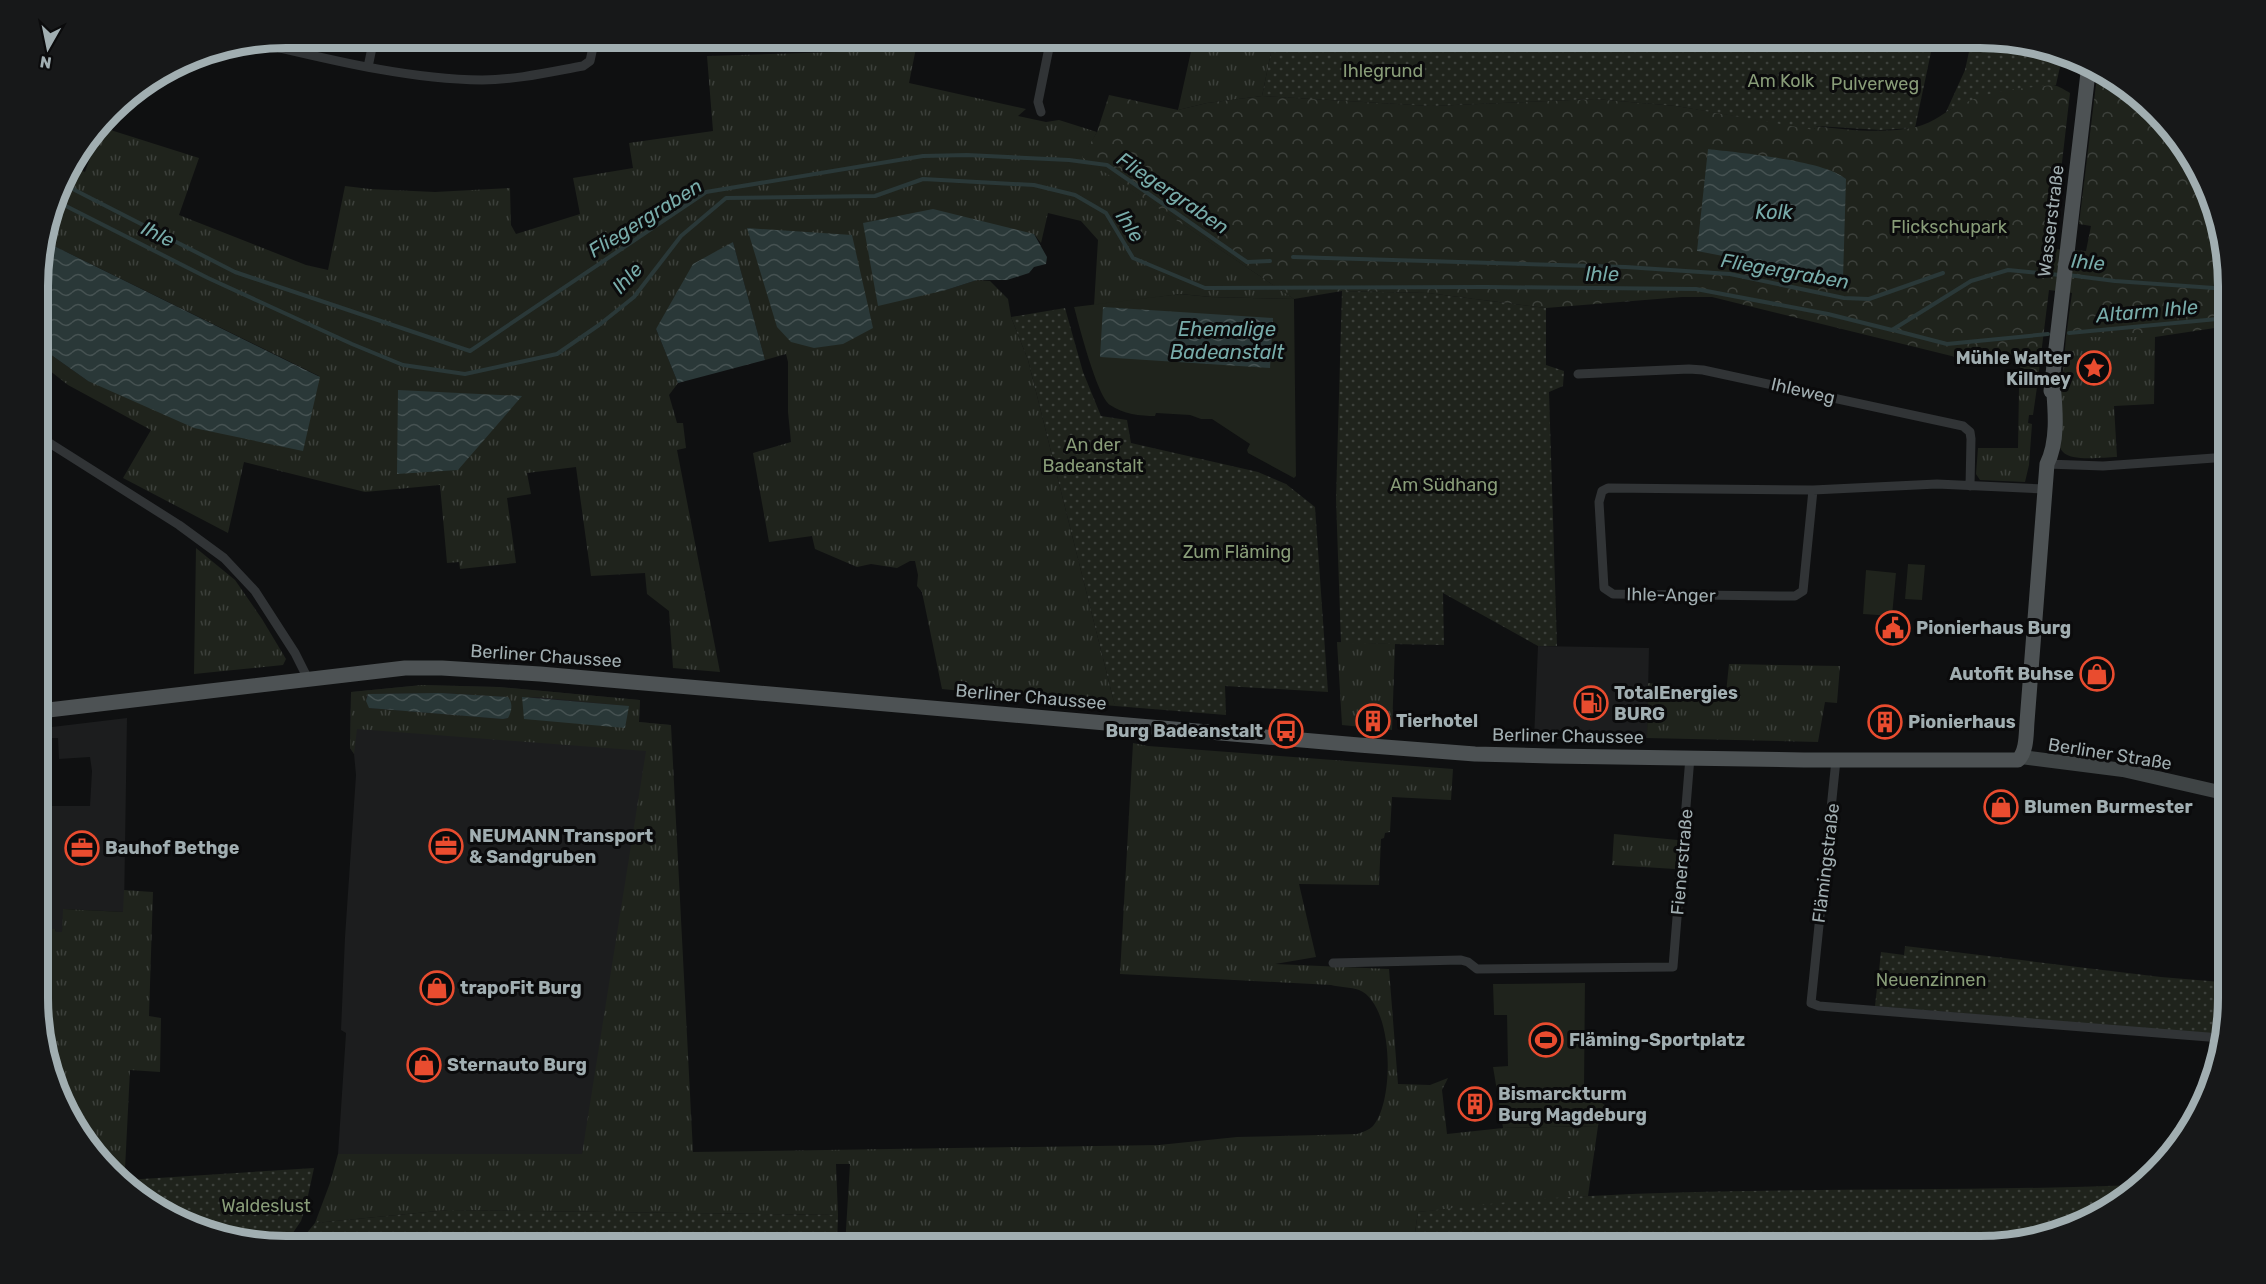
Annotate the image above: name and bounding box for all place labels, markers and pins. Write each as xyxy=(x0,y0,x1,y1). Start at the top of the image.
place label: Mühle Walter Killmey xyxy=(1956,347,2071,390)
place icon: Mühle Walter Killmey xyxy=(2076,350,2112,386)
public building icon: Pionierhaus Burg xyxy=(1875,610,1911,646)
place label: Pionierhaus Burg xyxy=(1916,617,2071,639)
shop icon: Autofit Buhse xyxy=(2079,656,2115,692)
place label: Autofit Buhse xyxy=(1949,663,2074,685)
place label: TotalEnergies BURG xyxy=(1614,682,1738,725)
fuel station icon: TotalEnergies BURG xyxy=(1573,685,1609,721)
building icon: Tierhotel xyxy=(1355,703,1391,739)
building icon: Pionierhaus xyxy=(1867,704,1903,740)
place label: Tierhotel xyxy=(1396,710,1478,732)
place label: Pionierhaus xyxy=(1908,711,2016,733)
bus stop icon: Burg Badeanstalt xyxy=(1268,713,1304,749)
place label: Burg Badeanstalt xyxy=(1105,720,1263,742)
shop icon: Blumen Burmester xyxy=(1983,789,2019,825)
place label: Blumen Burmester xyxy=(2024,796,2193,818)
place label: NEUMANN Transport & Sandgruben xyxy=(469,825,653,868)
office icon: NEUMANN Transport & Sandgruben xyxy=(428,828,464,864)
office icon: Bauhof Bethge xyxy=(64,830,100,866)
place label: Bauhof Bethge xyxy=(105,837,240,859)
shop icon: trapoFit Burg xyxy=(419,970,455,1006)
place label: trapoFit Burg xyxy=(460,977,582,999)
sports icon: Fläming-Sportplatz xyxy=(1528,1022,1564,1058)
place label: Fläming-Sportplatz xyxy=(1569,1029,1745,1051)
shop icon: Sternauto Burg xyxy=(406,1047,442,1083)
place label: Sternauto Burg xyxy=(447,1054,587,1076)
place label: Bismarckturm Burg Magdeburg xyxy=(1498,1083,1647,1126)
building icon: Bismarckturm Burg Magdeburg xyxy=(1457,1086,1493,1122)

